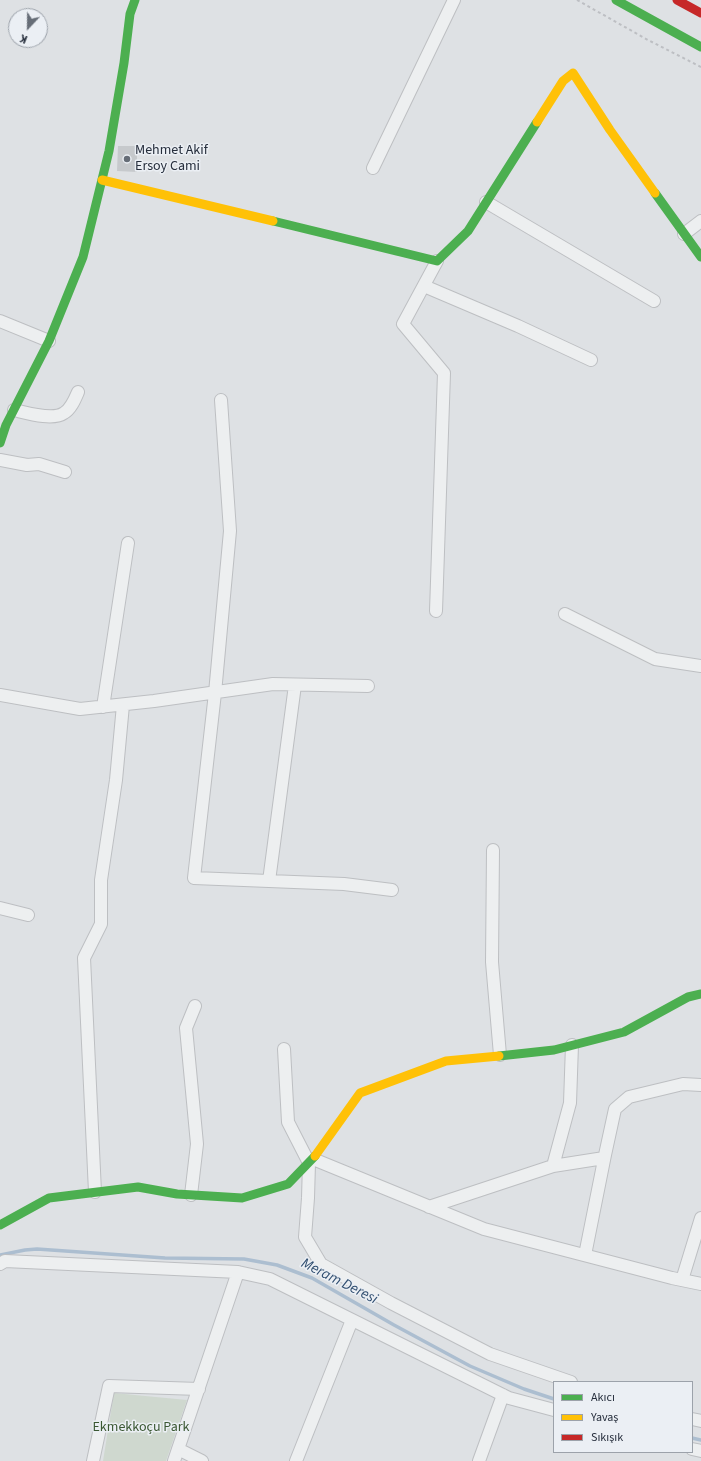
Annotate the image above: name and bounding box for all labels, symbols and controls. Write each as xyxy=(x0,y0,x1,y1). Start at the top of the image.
north arrow xyxy=(8,8,48,48)
text: K xyxy=(18,30,30,47)
place label: Mehmet Akif Ersoy Cami xyxy=(135,143,208,176)
marker: Mehmet Akif Ersoy Cami xyxy=(122,154,132,164)
water label: Meram Deresi xyxy=(298,1255,380,1309)
legend xyxy=(553,1381,693,1453)
text: Akıcı xyxy=(591,1389,615,1406)
text: Yavaş xyxy=(591,1409,618,1426)
park label: Ekmekkoçu Park xyxy=(92,1420,190,1436)
text: Sıkışık xyxy=(591,1429,623,1446)

